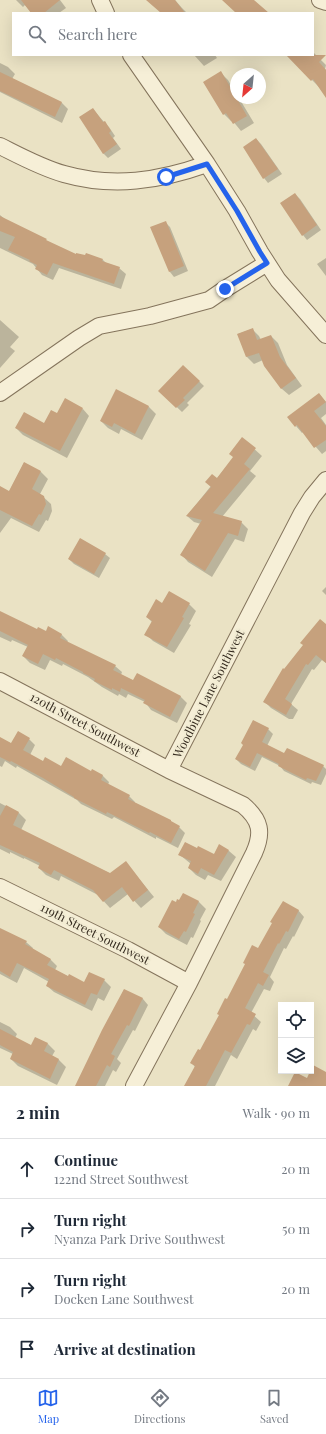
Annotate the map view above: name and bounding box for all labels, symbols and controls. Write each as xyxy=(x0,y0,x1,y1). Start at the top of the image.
search box xyxy=(12,12,314,56)
icon: search xyxy=(26,23,48,45)
text: Search here xyxy=(58,24,137,44)
north arrow xyxy=(230,68,266,104)
route start xyxy=(157,168,175,186)
route end xyxy=(216,280,234,298)
street label: Woodbine Lane Southwest xyxy=(168,626,248,761)
street label: 120th Street Southwest xyxy=(28,688,144,760)
street label: 119th Street Southwest xyxy=(38,899,153,968)
map controls xyxy=(278,1002,314,1074)
button: locate xyxy=(278,1002,314,1038)
button: layers xyxy=(278,1038,314,1074)
text: 2 min xyxy=(16,1101,60,1123)
text: Walk · 90 m xyxy=(243,1104,310,1121)
text: Continue xyxy=(54,1150,118,1170)
icon: ahead xyxy=(16,1158,38,1180)
text: 20 m xyxy=(281,1160,310,1177)
text: 122nd Street Southwest xyxy=(54,1170,188,1187)
text: Turn right xyxy=(54,1210,127,1230)
icon: right xyxy=(16,1218,38,1240)
text: 50 m xyxy=(282,1220,310,1237)
text: Nyanza Park Drive Southwest xyxy=(54,1230,225,1247)
text: Turn right xyxy=(54,1270,127,1290)
icon: right xyxy=(16,1278,38,1300)
text: 20 m xyxy=(281,1280,310,1297)
text: Docken Lane Southwest xyxy=(54,1290,194,1307)
icon: arrive xyxy=(16,1338,38,1360)
text: Arrive at destination xyxy=(54,1339,196,1359)
tab: Map xyxy=(37,1387,59,1426)
tab: Directions xyxy=(134,1387,185,1426)
tab: Saved xyxy=(260,1387,289,1426)

